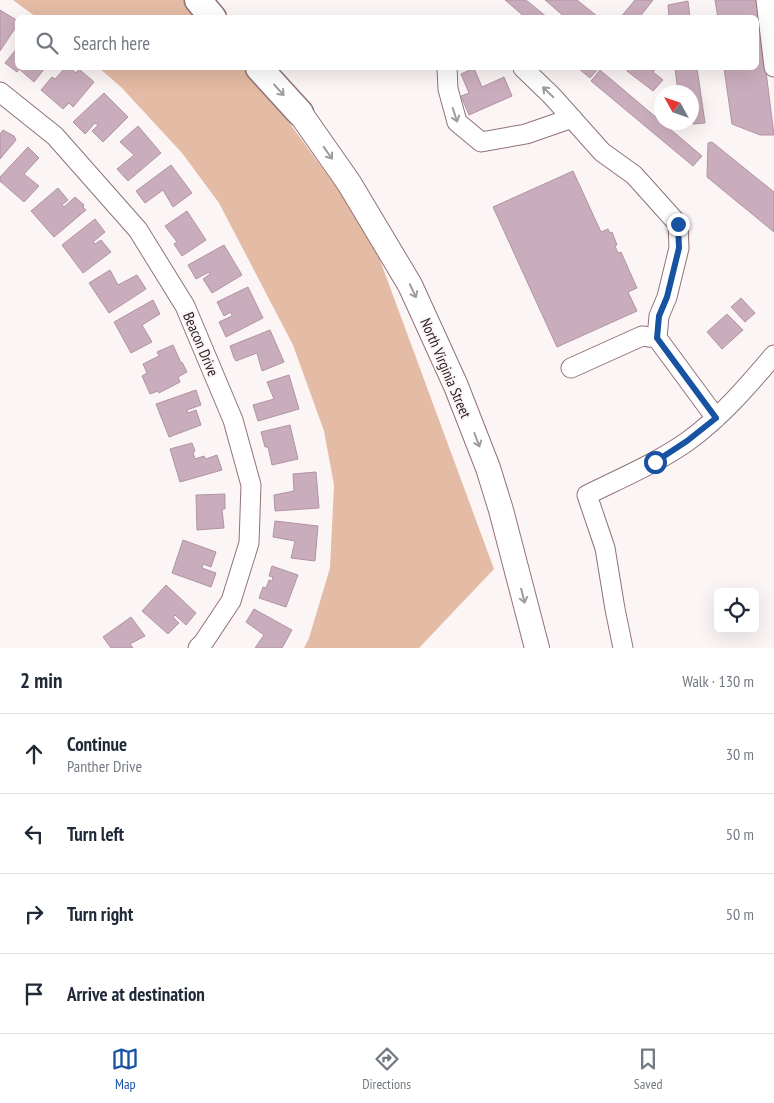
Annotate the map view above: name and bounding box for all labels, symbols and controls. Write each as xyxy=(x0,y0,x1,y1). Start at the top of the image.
search box xyxy=(15,15,759,70)
icon: search xyxy=(33,29,61,57)
text: Search here xyxy=(73,31,150,55)
one-way arrow xyxy=(273,84,285,97)
north arrow xyxy=(654,85,699,130)
one-way arrow xyxy=(542,86,554,98)
one-way arrow xyxy=(451,107,461,123)
one-way arrow xyxy=(323,145,333,159)
route end xyxy=(667,213,690,236)
one-way arrow xyxy=(408,283,418,298)
street label: Beacon Drive xyxy=(179,309,223,379)
street label: North Virginia Street xyxy=(416,315,476,421)
one-way arrow xyxy=(473,432,482,447)
route start xyxy=(644,451,667,474)
one-way arrow xyxy=(519,587,529,603)
map controls xyxy=(714,588,759,633)
button: locate xyxy=(714,588,759,633)
text: 2 min xyxy=(20,667,62,694)
text: Walk · 130 m xyxy=(682,671,754,691)
text: Continue xyxy=(67,732,127,756)
icon: ahead xyxy=(20,740,48,768)
text: 30 m xyxy=(726,744,754,764)
text: Panther Drive xyxy=(67,756,142,776)
icon: left xyxy=(20,820,48,848)
text: Turn left xyxy=(67,822,124,846)
text: 50 m xyxy=(726,824,754,844)
icon: right xyxy=(20,900,48,928)
text: Turn right xyxy=(67,902,133,926)
text: 50 m xyxy=(726,904,754,924)
icon: arrive xyxy=(20,980,48,1008)
text: Arrive at destination xyxy=(67,982,205,1006)
tab: Map xyxy=(111,1045,139,1093)
tab: Directions xyxy=(362,1045,411,1093)
tab: Saved xyxy=(634,1045,663,1093)

